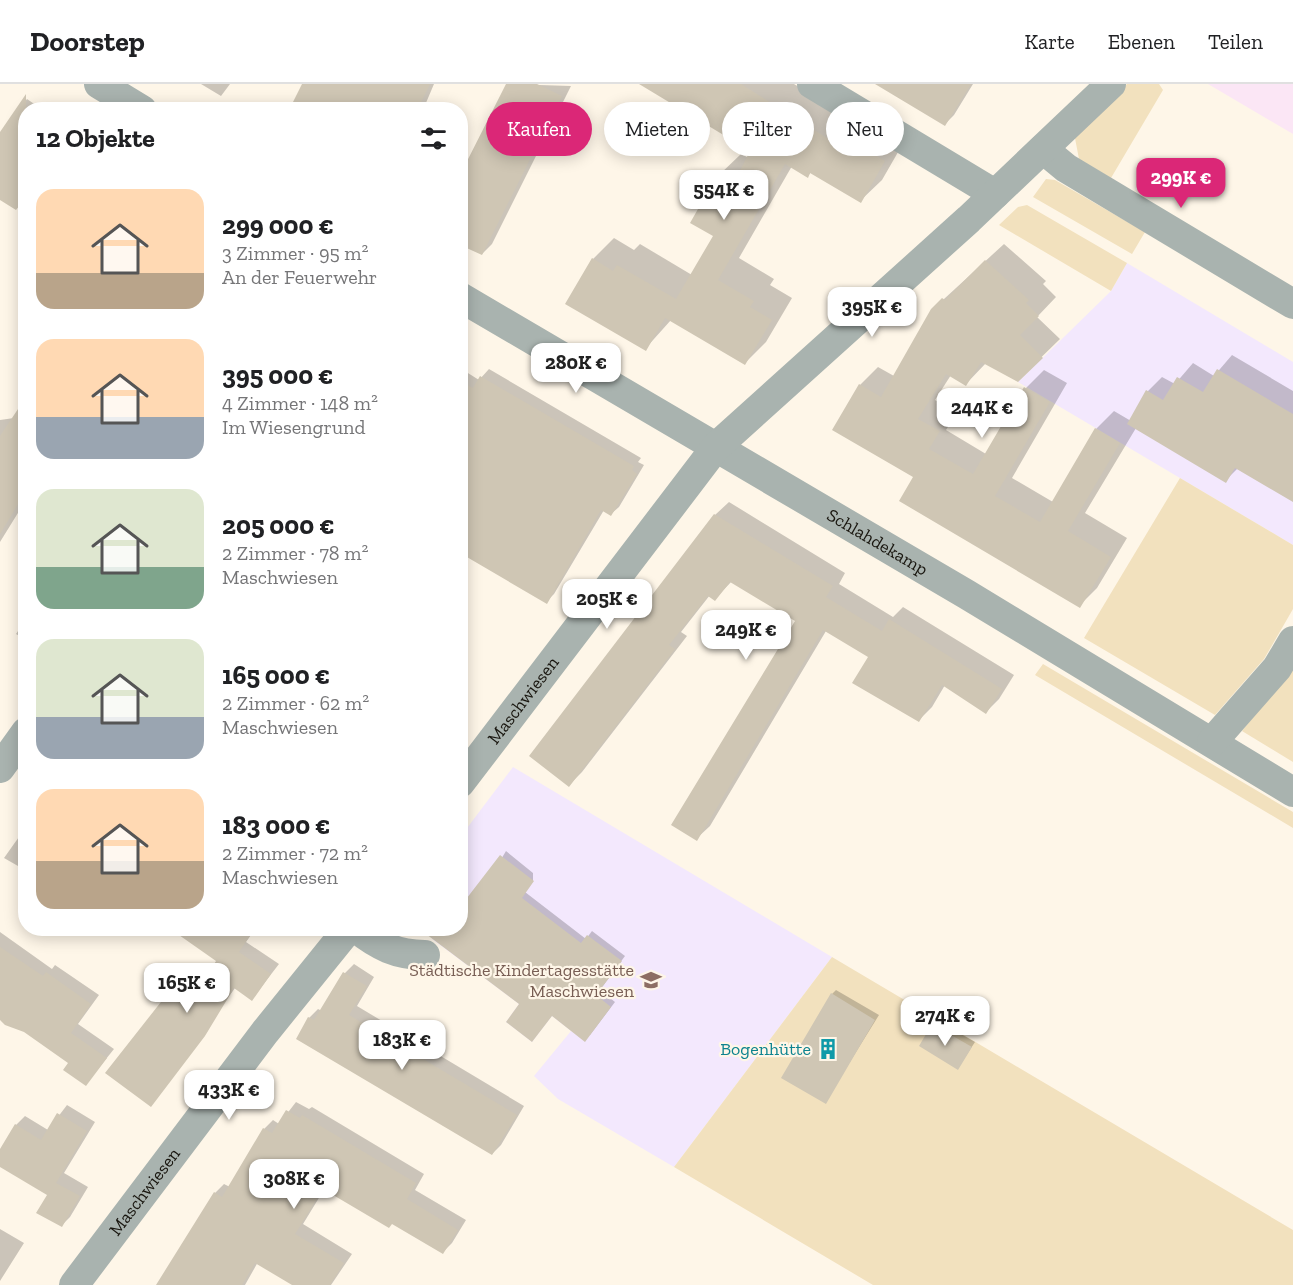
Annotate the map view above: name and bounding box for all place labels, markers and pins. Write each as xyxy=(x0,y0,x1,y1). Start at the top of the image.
pin: 299K € xyxy=(1132,158,1230,209)
pin: 554K € xyxy=(675,170,773,221)
pin: 395K € xyxy=(823,287,921,338)
pin: 280K € xyxy=(527,343,625,394)
pin: 244K € xyxy=(933,388,1031,439)
pin: 205K € xyxy=(558,579,656,630)
pin: 249K € xyxy=(697,610,795,661)
place label: Städtische Kindertagesstätte Maschwiesen xyxy=(409,959,635,1002)
pin: 165K € xyxy=(138,963,236,1014)
school or university icon: Städtische Kindertagesstätte Maschwiesen xyxy=(639,968,663,992)
pin: 274K € xyxy=(896,996,994,1047)
pin: 183K € xyxy=(353,1020,451,1071)
building icon: Bogenhütte xyxy=(816,1037,840,1061)
place label: Bogenhütte xyxy=(720,1038,811,1060)
pin: 433K € xyxy=(180,1070,278,1121)
pin: 308K € xyxy=(245,1159,343,1210)

